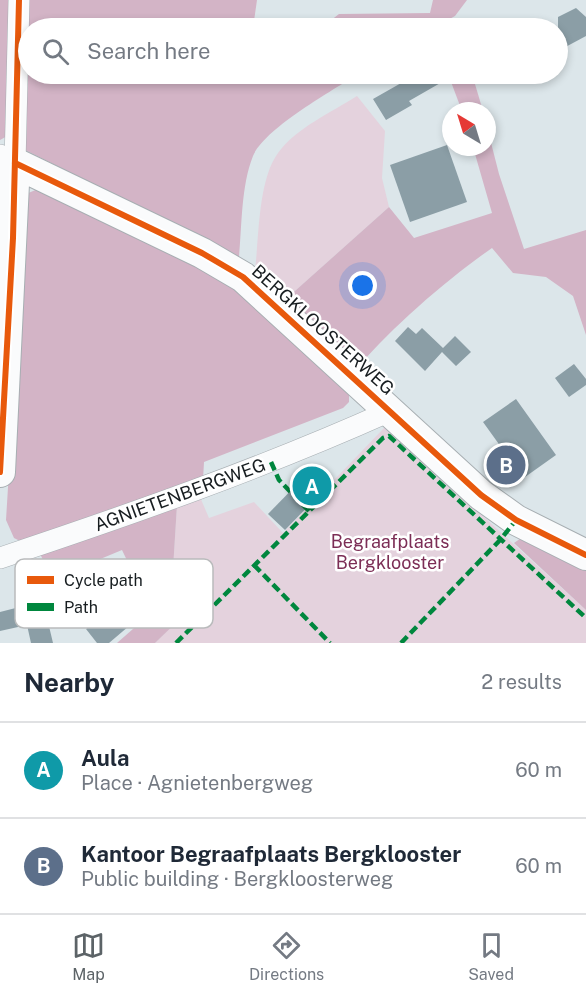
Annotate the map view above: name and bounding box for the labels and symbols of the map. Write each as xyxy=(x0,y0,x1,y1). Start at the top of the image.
north arrow xyxy=(442,102,496,156)
street label: BERGKLOOSTERWEG xyxy=(248,260,399,399)
your location xyxy=(348,271,377,300)
pin: B xyxy=(486,442,526,488)
street label: AGNIETENBERGWEG xyxy=(91,454,268,535)
pin: A xyxy=(292,464,332,508)
park label: Begraafplaats Bergklooster xyxy=(331,531,449,573)
legend xyxy=(15,559,213,628)
text: Cycle path xyxy=(64,571,143,590)
text: Path xyxy=(64,598,98,617)

